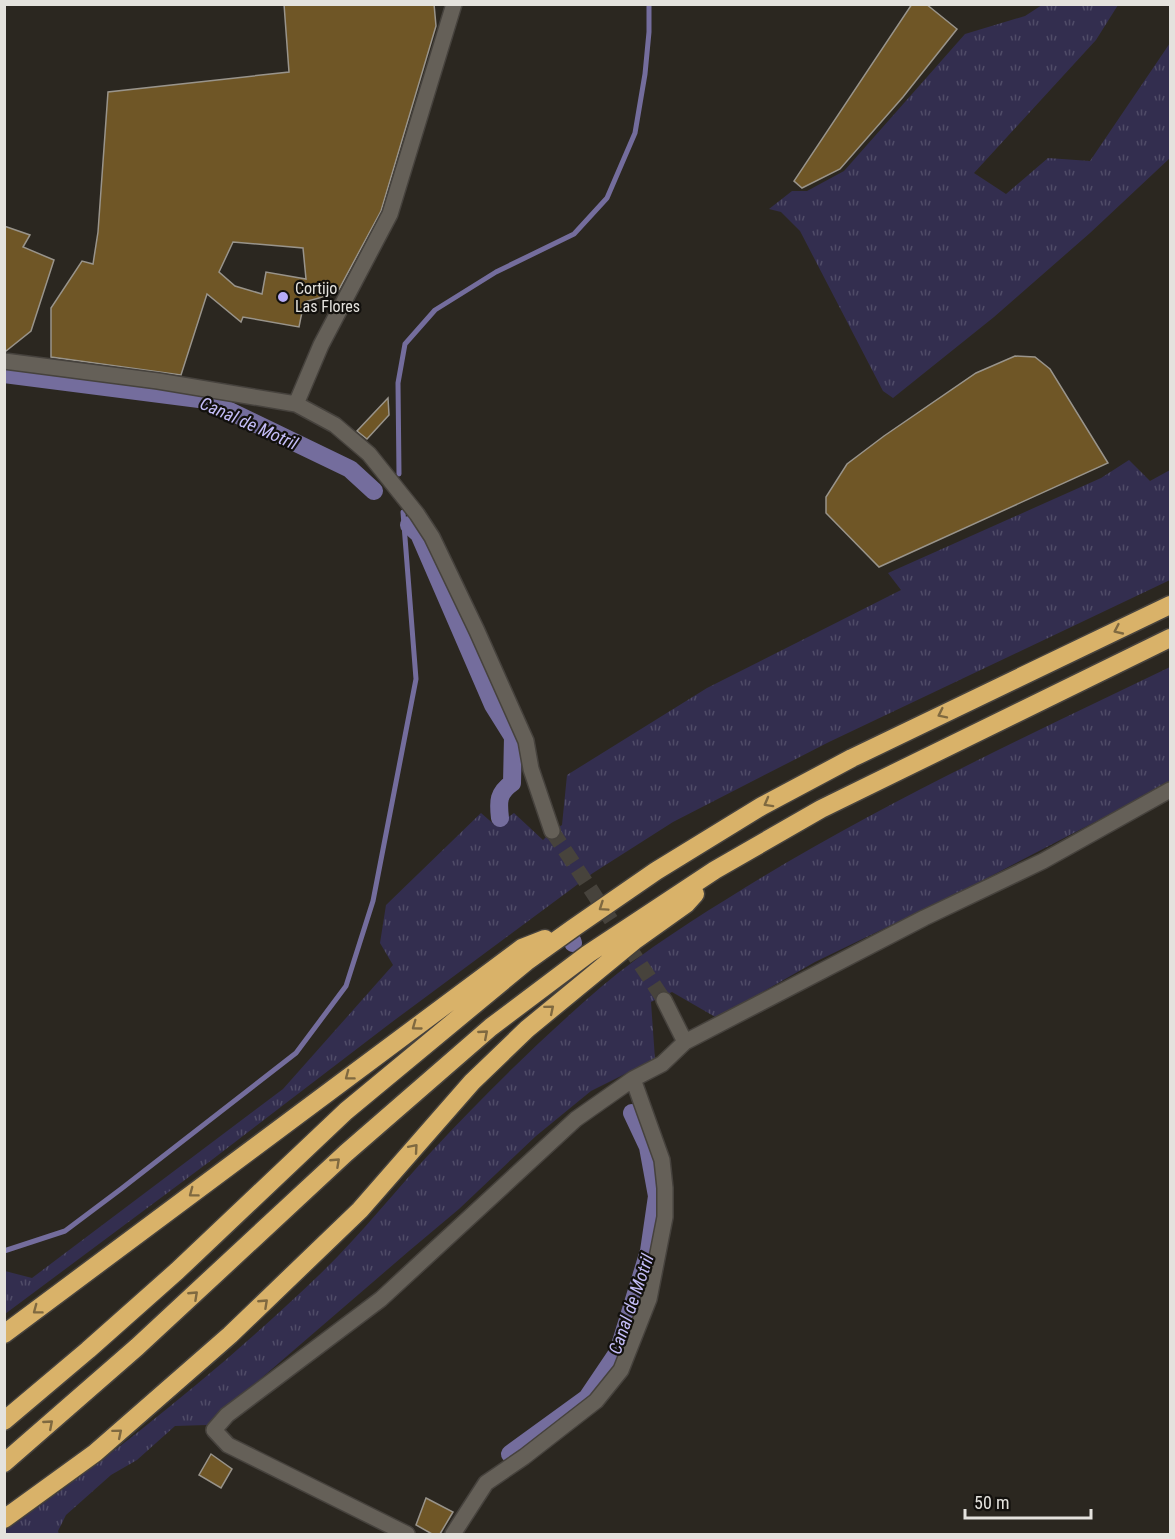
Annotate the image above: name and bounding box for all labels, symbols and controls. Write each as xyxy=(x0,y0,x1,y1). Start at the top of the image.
place label: Cortijo Las Flores xyxy=(295,279,360,316)
marker: Cortijo Las Flores xyxy=(276,290,290,304)
water label: Canal de Motril xyxy=(197,392,302,454)
one-way arrow xyxy=(1113,623,1124,635)
one-way arrow xyxy=(937,707,948,719)
one-way arrow xyxy=(764,796,774,807)
one-way arrow xyxy=(599,900,610,911)
one-way arrow xyxy=(543,1005,554,1016)
one-way arrow xyxy=(412,1018,423,1029)
one-way arrow xyxy=(477,1030,488,1041)
one-way arrow xyxy=(345,1068,356,1079)
one-way arrow xyxy=(407,1144,418,1155)
one-way arrow xyxy=(329,1158,340,1169)
one-way arrow xyxy=(189,1185,200,1196)
water label: Canal de Motril xyxy=(604,1250,658,1357)
one-way arrow xyxy=(187,1291,198,1302)
one-way arrow xyxy=(257,1299,268,1310)
one-way arrow xyxy=(33,1302,44,1313)
one-way arrow xyxy=(42,1421,53,1432)
one-way arrow xyxy=(111,1429,122,1440)
scale bar xyxy=(965,1482,1091,1520)
text: 50 m xyxy=(974,1492,1009,1513)

